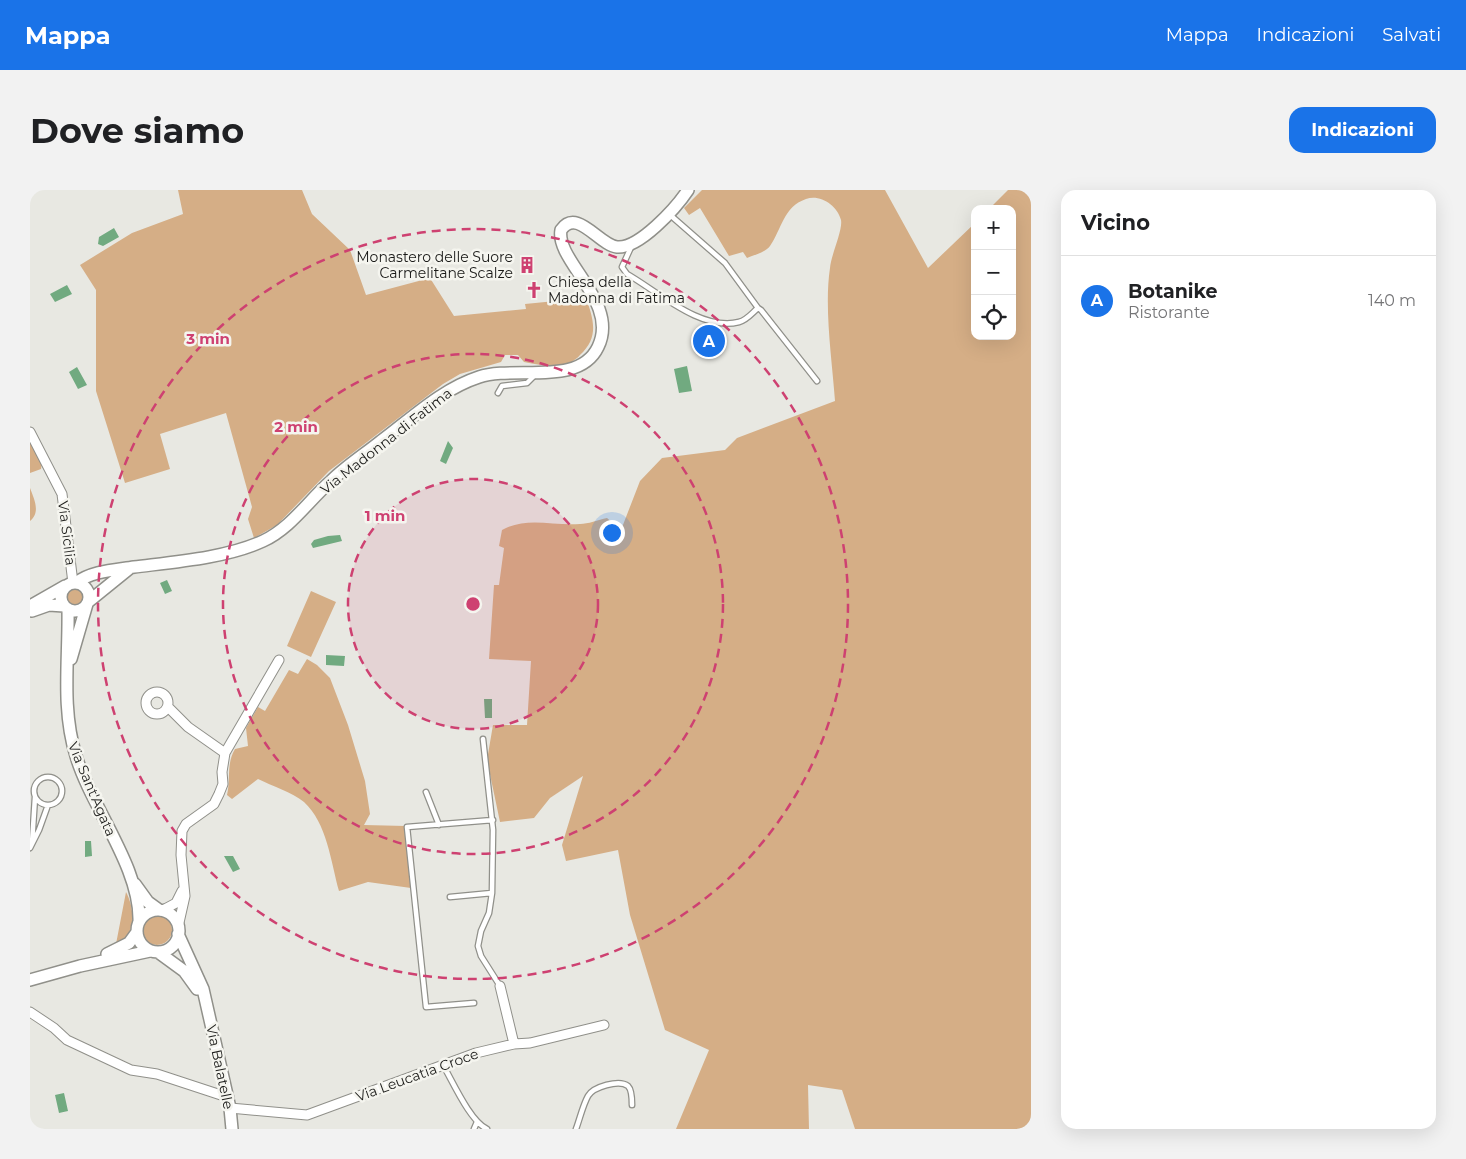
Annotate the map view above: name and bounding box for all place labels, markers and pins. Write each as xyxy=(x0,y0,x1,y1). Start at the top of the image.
place label: Monastero delle Suore Carmelitane Scalze xyxy=(356,248,513,282)
building icon: Monastero delle Suore Carmelitane Scalze xyxy=(517,255,537,275)
place label: Chiesa della Madonna di Fatima xyxy=(548,273,685,307)
church icon: Chiesa della Madonna di Fatima xyxy=(524,280,544,300)
pin: A xyxy=(693,322,725,360)
centre of rings xyxy=(464,595,482,613)

